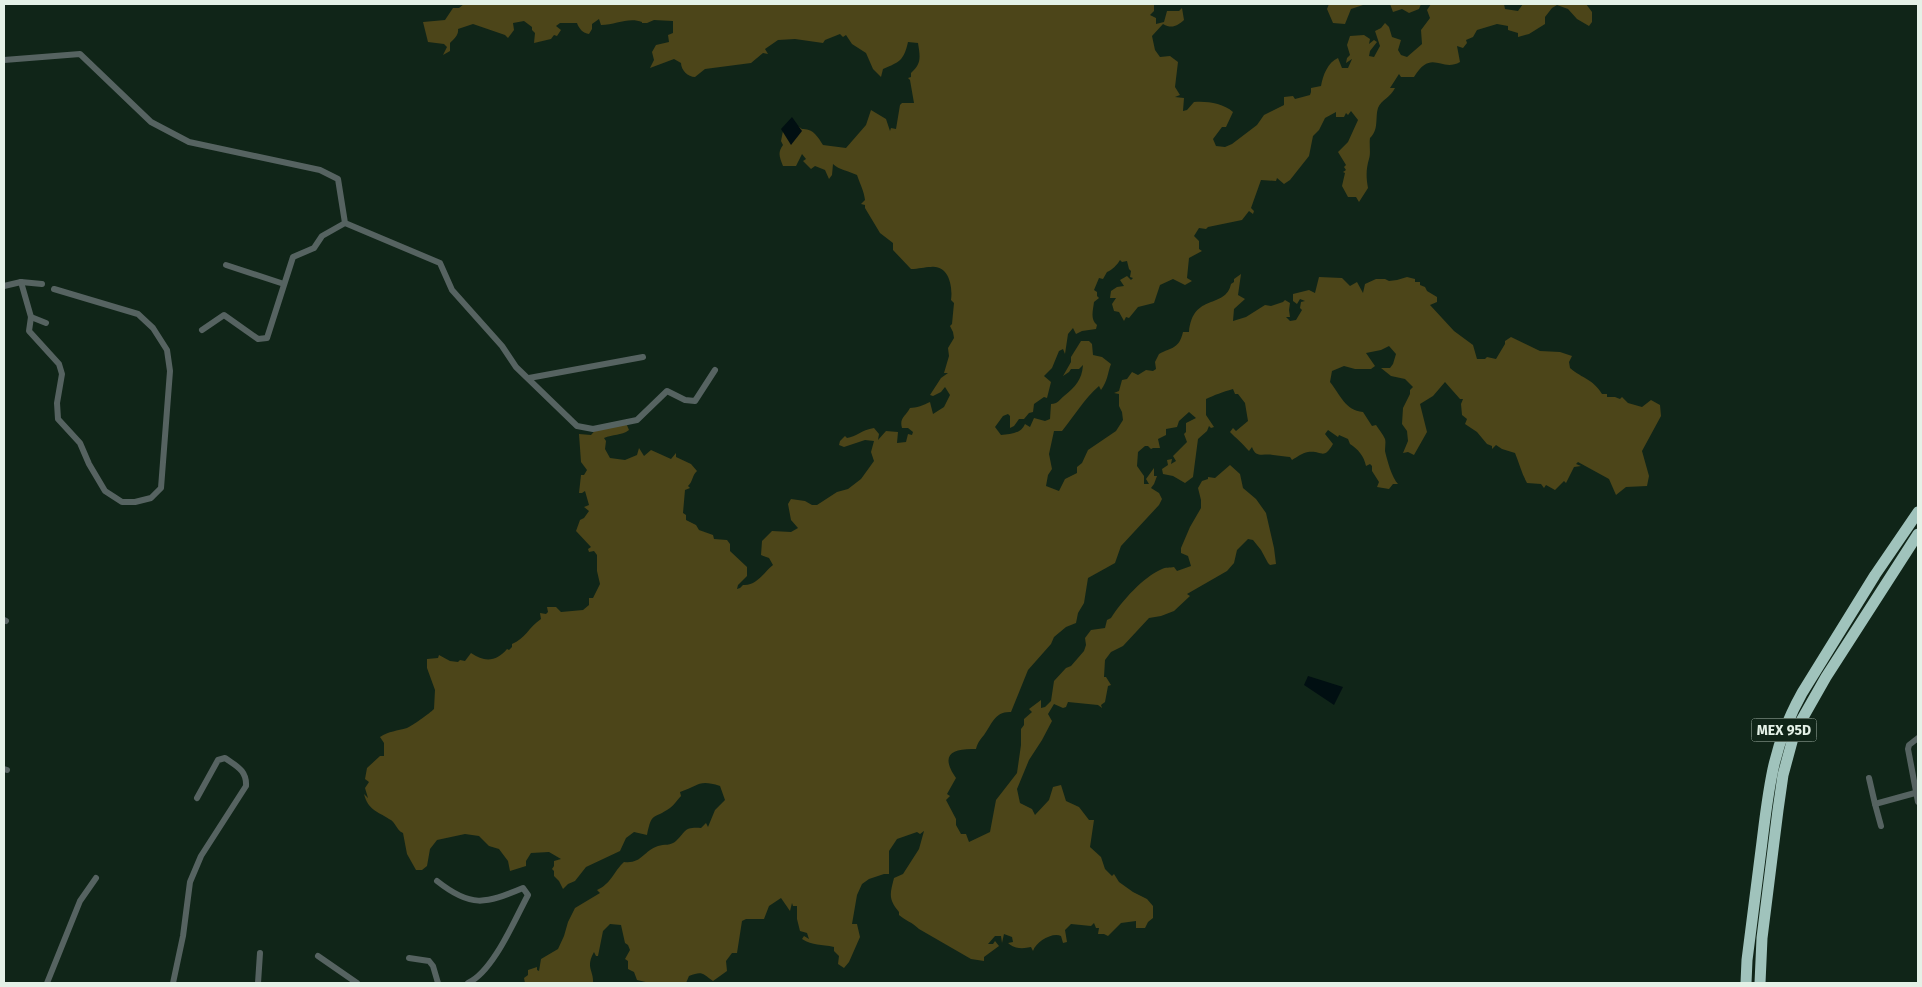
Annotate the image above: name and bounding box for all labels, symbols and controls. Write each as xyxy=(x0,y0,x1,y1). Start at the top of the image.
road number: MEX 95D xyxy=(1752,718,1816,742)

